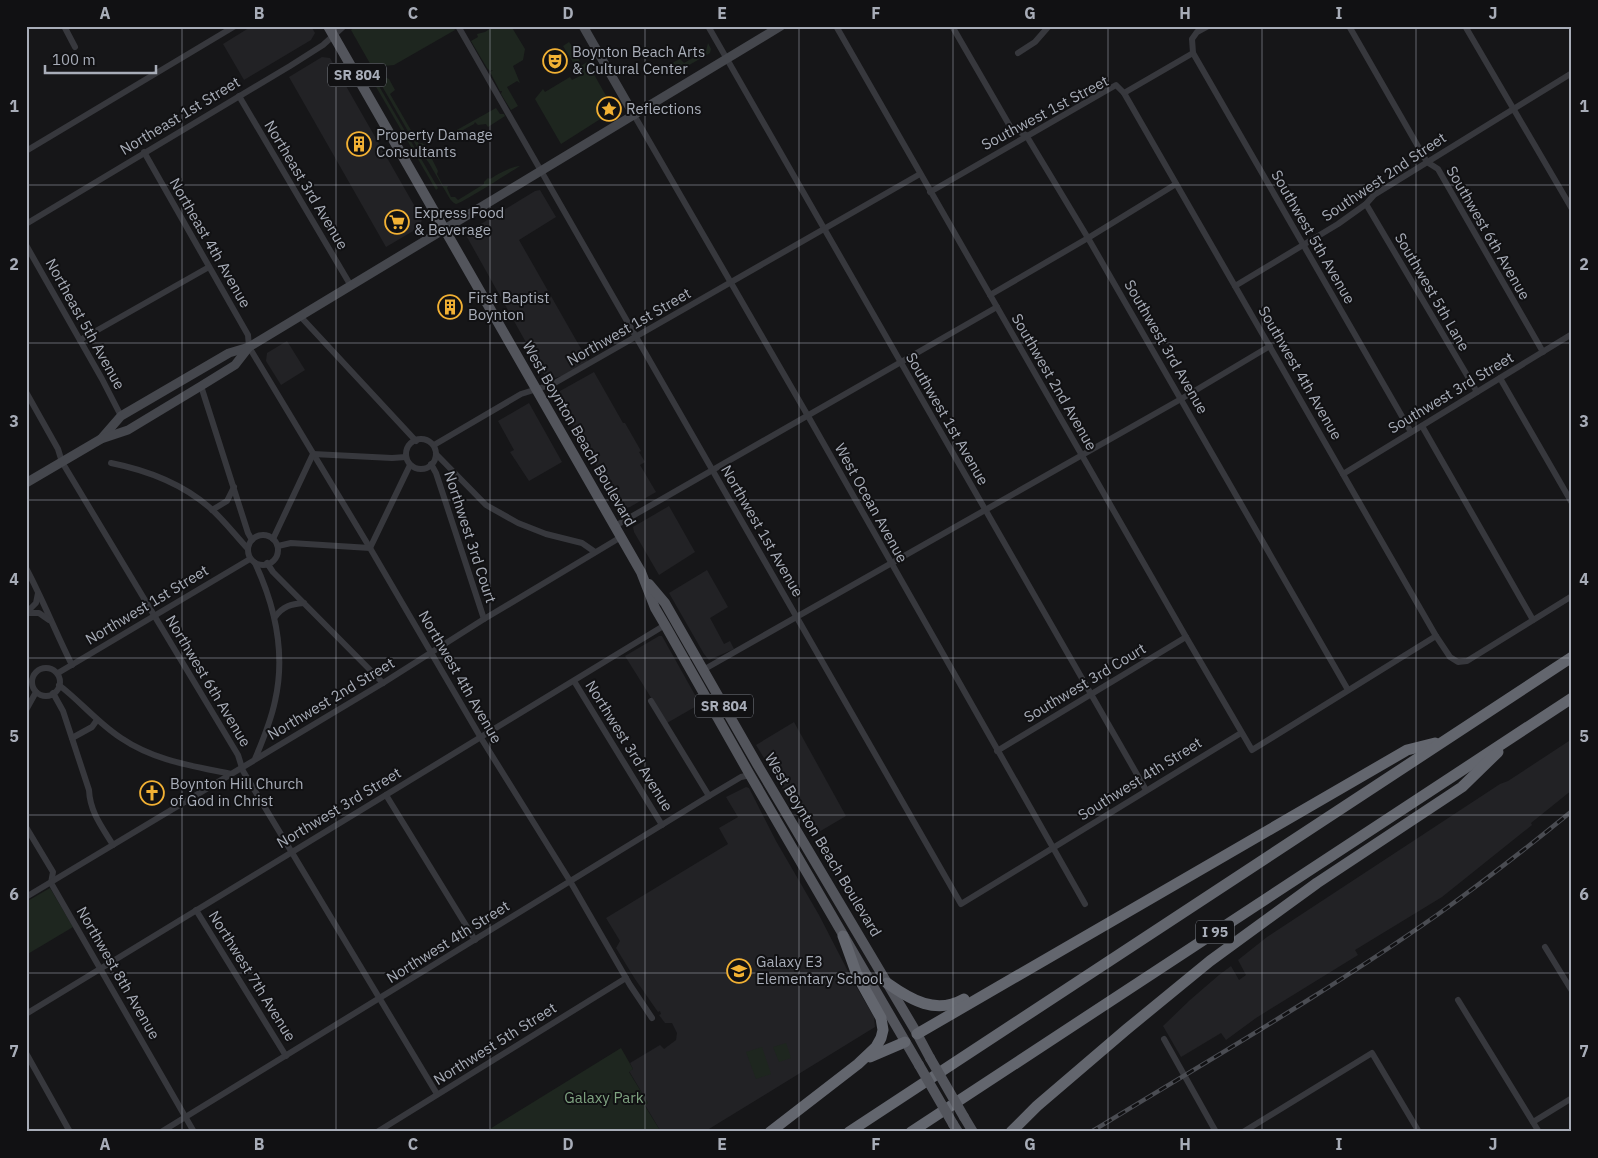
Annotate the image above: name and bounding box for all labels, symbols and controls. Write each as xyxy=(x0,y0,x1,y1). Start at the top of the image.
text: A xyxy=(100,3,111,23)
text: B xyxy=(254,3,265,23)
text: C xyxy=(408,3,418,23)
text: D xyxy=(562,3,574,23)
text: E xyxy=(717,3,727,23)
text: F xyxy=(871,3,881,23)
text: G xyxy=(1024,3,1036,23)
text: H xyxy=(1179,3,1191,23)
text: I xyxy=(1336,3,1343,23)
text: J xyxy=(1489,3,1497,23)
scale bar xyxy=(45,42,156,74)
place label: Boynton Beach Arts & Cultural Center xyxy=(572,42,705,78)
theatre icon: Boynton Beach Arts & Cultural Center xyxy=(542,48,568,74)
text: 100 m xyxy=(52,50,96,69)
road number: SR 804 xyxy=(328,64,386,86)
street label: Southwest 1st Street xyxy=(978,71,1112,154)
street label: Northeast 1st Street xyxy=(116,72,243,159)
text: 1 xyxy=(9,96,19,116)
place icon: Reflections xyxy=(596,96,622,122)
text: 1 xyxy=(1579,96,1589,116)
place label: Reflections xyxy=(626,99,702,118)
street label: Northeast 3rd Avenue xyxy=(260,117,353,253)
place label: Property Damage Consultants xyxy=(376,125,493,161)
street label: Southwest 2nd Street xyxy=(1318,128,1450,225)
building icon: Property Damage Consultants xyxy=(346,131,372,157)
street label: Southwest 6th Avenue xyxy=(1442,162,1535,303)
street label: Southwest 5th Avenue xyxy=(1267,166,1360,307)
street label: Northeast 4th Avenue xyxy=(165,174,255,311)
place label: Express Food & Beverage xyxy=(414,203,504,239)
supermarket icon: Express Food & Beverage xyxy=(384,209,410,235)
street label: Southwest 5th Lane xyxy=(1391,229,1474,354)
text: 2 xyxy=(9,254,19,274)
text: 2 xyxy=(1579,254,1589,274)
street label: Northeast 5th Avenue xyxy=(41,255,129,393)
street label: Southwest 3rd Avenue xyxy=(1120,276,1213,417)
street label: Northwest 1st Street xyxy=(563,283,694,370)
place label: First Baptist Boynton xyxy=(468,288,550,324)
building icon: First Baptist Boynton xyxy=(437,294,463,320)
street label: Southwest 4th Avenue xyxy=(1254,302,1347,443)
street label: Southwest 2nd Avenue xyxy=(1007,310,1101,454)
street label: West Boynton Beach Boulevard xyxy=(518,338,640,530)
street label: Southwest 3rd Street xyxy=(1385,348,1517,437)
street label: Southwest 1st Avenue xyxy=(902,349,993,489)
text: 3 xyxy=(9,411,19,431)
text: 3 xyxy=(1579,411,1589,431)
street label: West Ocean Avenue xyxy=(831,440,912,566)
street label: Northwest 1st Avenue xyxy=(717,461,808,600)
street label: Northwest 3rd Court xyxy=(440,468,501,605)
street label: Northwest 1st Street xyxy=(82,560,212,649)
text: 4 xyxy=(9,569,19,589)
text: 4 xyxy=(1579,569,1589,589)
street label: Northwest 4th Avenue xyxy=(415,607,506,747)
street label: Northwest 6th Avenue xyxy=(162,611,255,750)
street label: Southwest 3rd Court xyxy=(1020,639,1149,726)
street label: Northwest 2nd Street xyxy=(264,653,398,744)
street label: Northwest 3rd Avenue xyxy=(581,677,677,815)
road number: SR 804 xyxy=(695,694,753,718)
text: 5 xyxy=(9,726,19,746)
text: 5 xyxy=(1579,726,1589,746)
street label: Southwest 4th Street xyxy=(1074,733,1205,824)
street label: West Boynton Beach Boulevard xyxy=(761,749,886,940)
street label: Northwest 3rd Street xyxy=(273,763,404,852)
place label: Boynton Hill Church of God in Christ xyxy=(170,774,304,810)
church icon: Boynton Hill Church of God in Christ xyxy=(139,780,165,806)
text: 6 xyxy=(9,884,19,904)
text: 6 xyxy=(1579,884,1589,904)
street label: Northwest 4th Street xyxy=(383,896,513,987)
street label: Northwest 8th Avenue xyxy=(73,903,164,1043)
street label: Northwest 7th Avenue xyxy=(205,907,300,1045)
road number: I 95 xyxy=(1196,920,1234,944)
place label: Galaxy E3 Elementary School xyxy=(756,952,883,988)
school or university icon: Galaxy E3 Elementary School xyxy=(726,958,752,984)
street label: Northwest 5th Street xyxy=(430,998,560,1089)
text: 7 xyxy=(9,1041,19,1061)
text: 7 xyxy=(1579,1041,1589,1061)
park label: Galaxy Park xyxy=(564,1088,644,1107)
text: A xyxy=(100,1134,111,1154)
text: B xyxy=(254,1134,265,1154)
text: C xyxy=(408,1134,418,1154)
text: D xyxy=(562,1134,574,1154)
text: E xyxy=(717,1134,727,1154)
text: F xyxy=(871,1134,881,1154)
text: G xyxy=(1024,1134,1036,1154)
text: H xyxy=(1179,1134,1191,1154)
text: I xyxy=(1336,1134,1343,1154)
text: J xyxy=(1489,1134,1497,1154)

